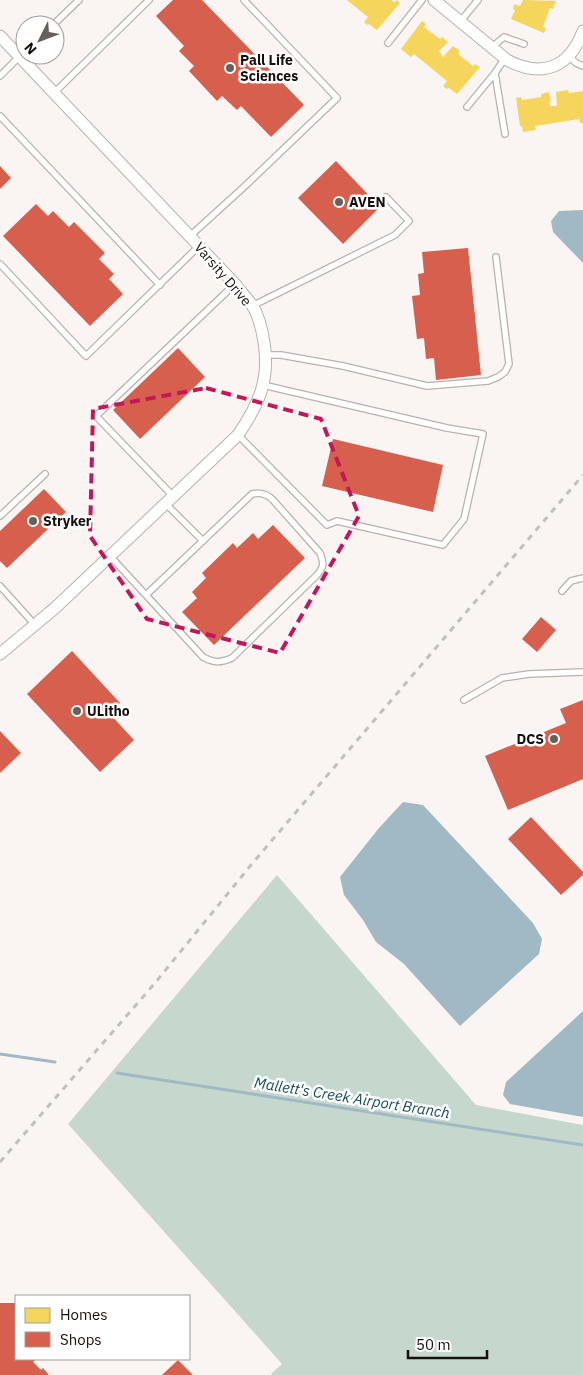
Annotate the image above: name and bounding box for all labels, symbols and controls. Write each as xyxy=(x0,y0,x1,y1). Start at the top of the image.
north arrow xyxy=(15,15,65,65)
text: N xyxy=(20,39,40,58)
place label: Pall Life Sciences xyxy=(240,51,298,85)
marker: Pall Life Sciences xyxy=(224,62,236,74)
place label: AVEN xyxy=(349,193,386,211)
marker: AVEN xyxy=(333,196,345,208)
street label: Varsity Drive xyxy=(190,238,256,310)
place label: Stryker xyxy=(43,512,92,530)
marker: Stryker xyxy=(27,515,39,527)
place label: ULitho xyxy=(87,702,130,720)
marker: ULitho xyxy=(71,705,83,717)
place label: DCS xyxy=(516,730,544,748)
marker: DCS xyxy=(548,733,560,745)
water label: Mallett's Creek Airport Branch xyxy=(253,1073,451,1122)
legend xyxy=(15,1295,190,1360)
text: Homes xyxy=(60,1305,108,1324)
scale bar xyxy=(408,1328,487,1360)
text: Shops xyxy=(60,1330,102,1349)
text: 50 m xyxy=(416,1335,451,1354)

